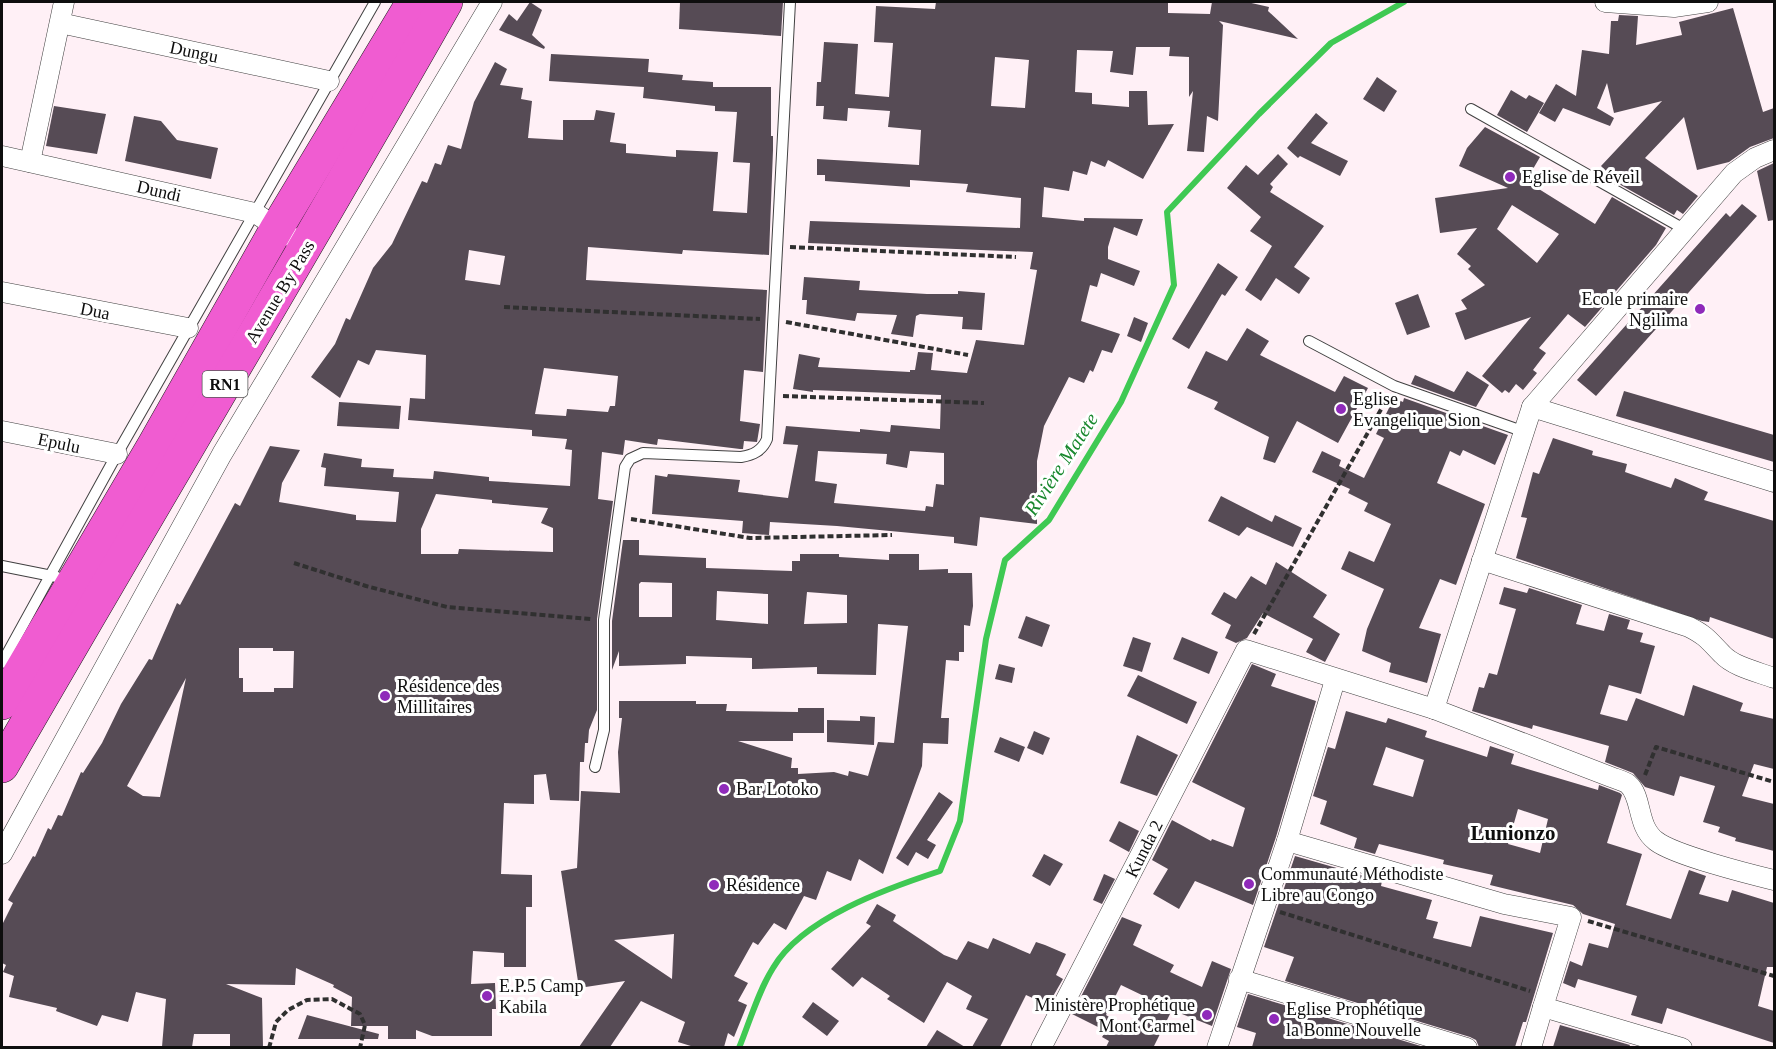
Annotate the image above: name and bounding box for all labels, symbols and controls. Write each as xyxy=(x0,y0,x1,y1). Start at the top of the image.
street label: Dungu xyxy=(168,37,220,67)
place label: Eglise de Réveil xyxy=(1522,167,1640,187)
marker: Eglise de Réveil xyxy=(1503,170,1517,184)
street label: Dundi xyxy=(135,176,183,206)
street label: Avenue By Pass xyxy=(241,237,319,347)
place label: Ecole primaire Ngilima xyxy=(1582,289,1688,330)
street label: Dua xyxy=(78,298,112,324)
marker: Ecole primaire Ngilima xyxy=(1693,302,1707,316)
road number: RN1 xyxy=(202,371,248,397)
place label: Eglise Evangelique Sion xyxy=(1353,389,1480,430)
marker: Eglise Evangelique Sion xyxy=(1334,402,1348,416)
water label: Rivière Matete xyxy=(1019,409,1102,520)
street label: Epulu xyxy=(36,429,82,457)
place label: Résidence des Millitaires xyxy=(397,676,499,717)
marker: Résidence des Millitaires xyxy=(378,689,392,703)
place label: Bar Lotoko xyxy=(736,779,819,799)
marker: Bar Lotoko xyxy=(717,782,731,796)
street label: Kunda 2 xyxy=(1121,817,1167,881)
district label: Lunionzo xyxy=(1470,821,1556,845)
place label: Communauté Méthodiste Libre au Congo xyxy=(1261,864,1443,905)
place label: Résidence xyxy=(726,875,800,895)
marker: Communauté Méthodiste Libre au Congo xyxy=(1242,877,1256,891)
marker: Résidence xyxy=(707,878,721,892)
place label: E.P.5 Camp Kabila xyxy=(499,976,584,1017)
marker: E.P.5 Camp Kabila xyxy=(480,989,494,1003)
place label: Ministère Prophétique Mont Carmel xyxy=(1035,995,1195,1036)
place label: Eglise Prophétique la Bonne Nouvelle xyxy=(1286,999,1422,1040)
marker: Ministère Prophétique Mont Carmel xyxy=(1200,1008,1214,1022)
marker: Eglise Prophétique la Bonne Nouvelle xyxy=(1267,1012,1281,1026)

